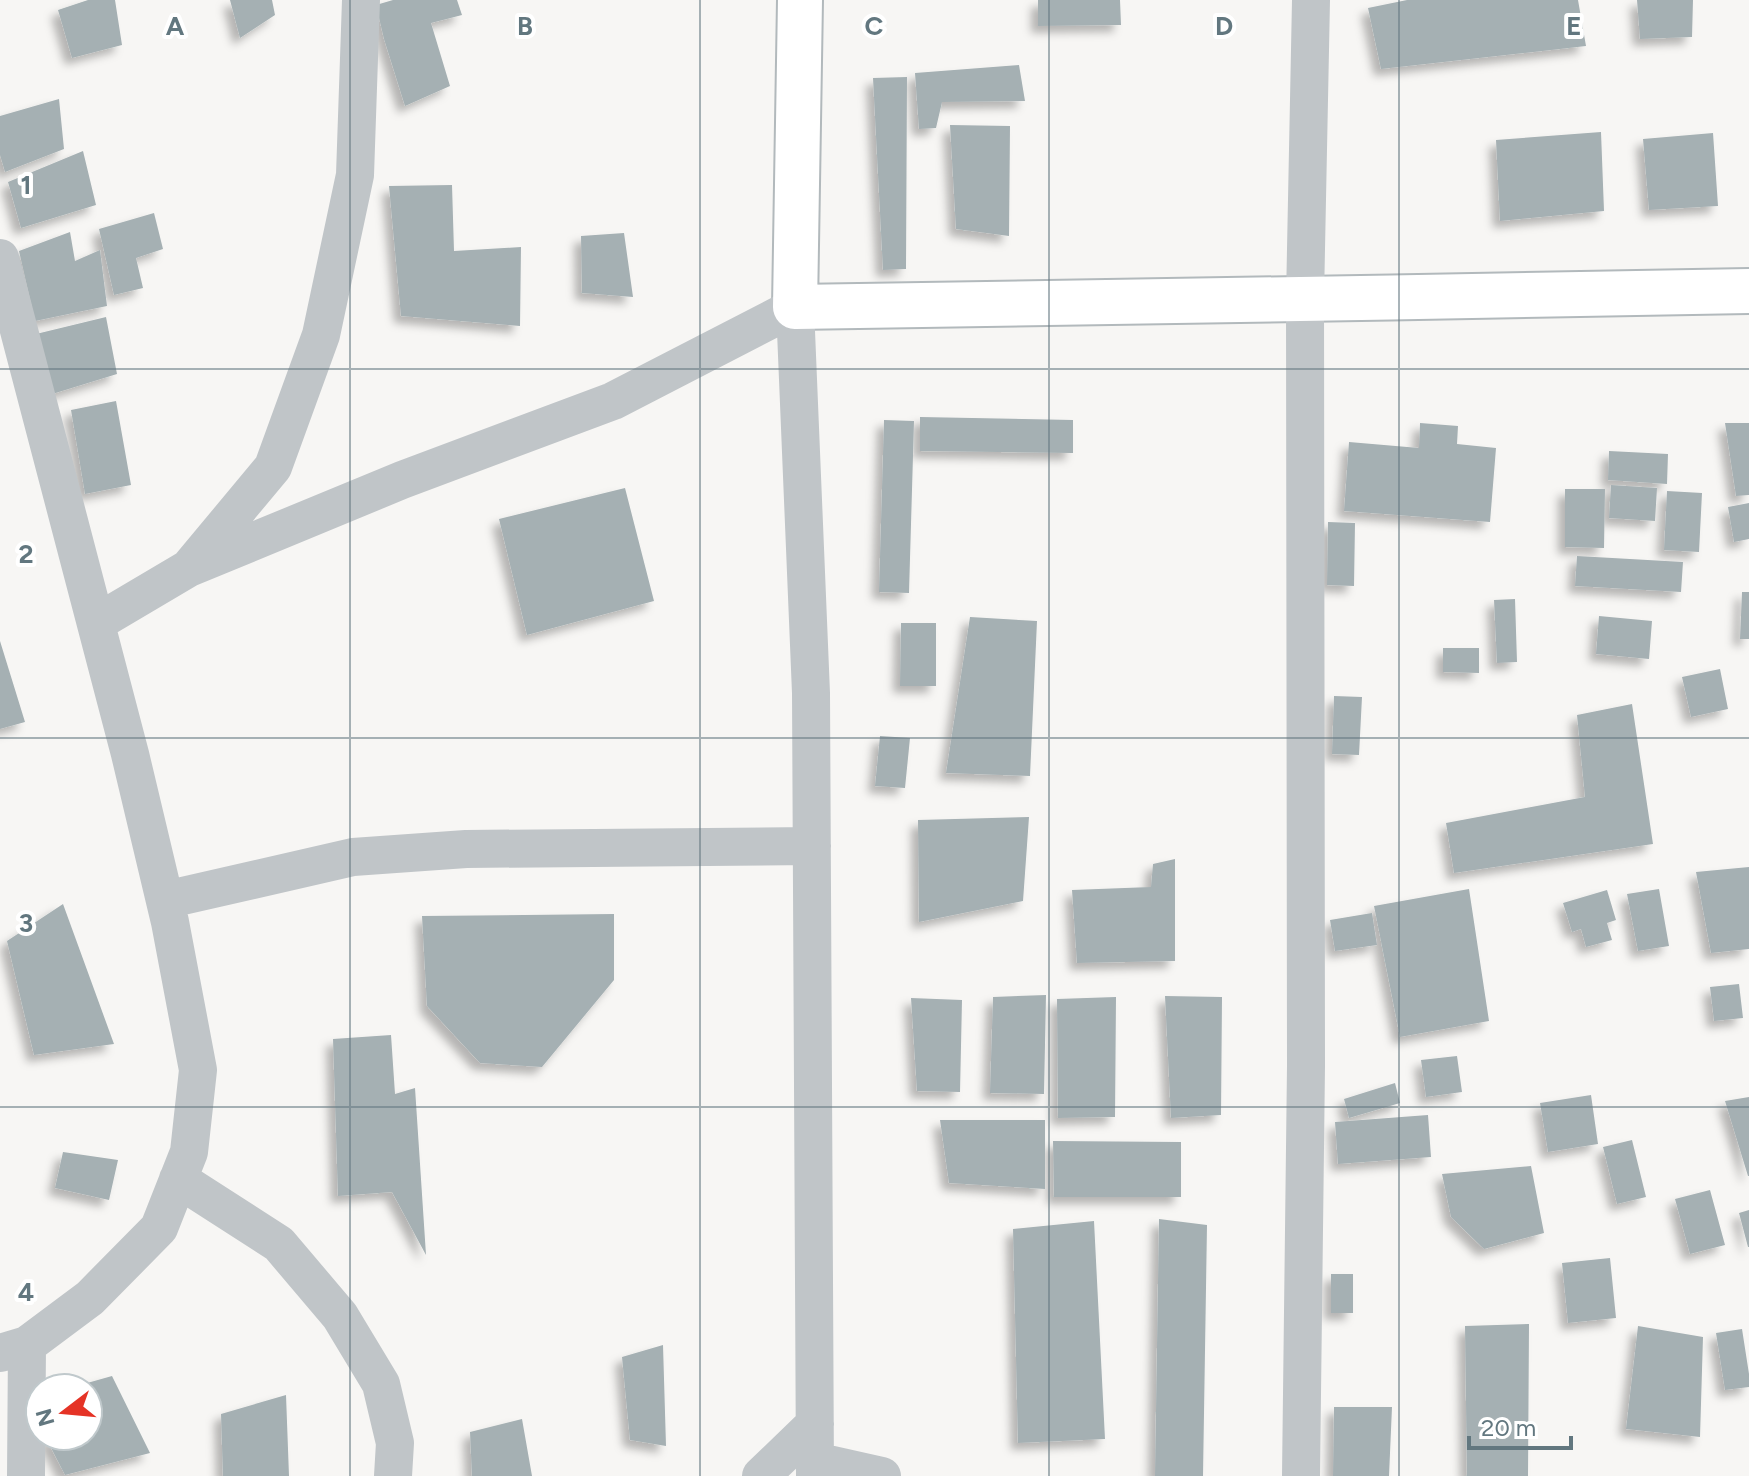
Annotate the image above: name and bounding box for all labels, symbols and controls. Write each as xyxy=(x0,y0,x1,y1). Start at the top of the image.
text: A xyxy=(166,10,185,42)
text: B xyxy=(517,10,533,42)
text: C xyxy=(865,10,884,42)
text: D xyxy=(1215,10,1233,42)
text: E xyxy=(1566,10,1582,42)
text: 1 xyxy=(21,169,31,201)
text: 2 xyxy=(18,538,34,570)
text: 3 xyxy=(19,907,33,939)
text: 4 xyxy=(18,1276,34,1308)
north arrow xyxy=(24,1372,104,1452)
scale bar xyxy=(1469,1400,1571,1450)
text: N xyxy=(30,1405,61,1429)
text: 20 m xyxy=(1481,1413,1536,1442)

